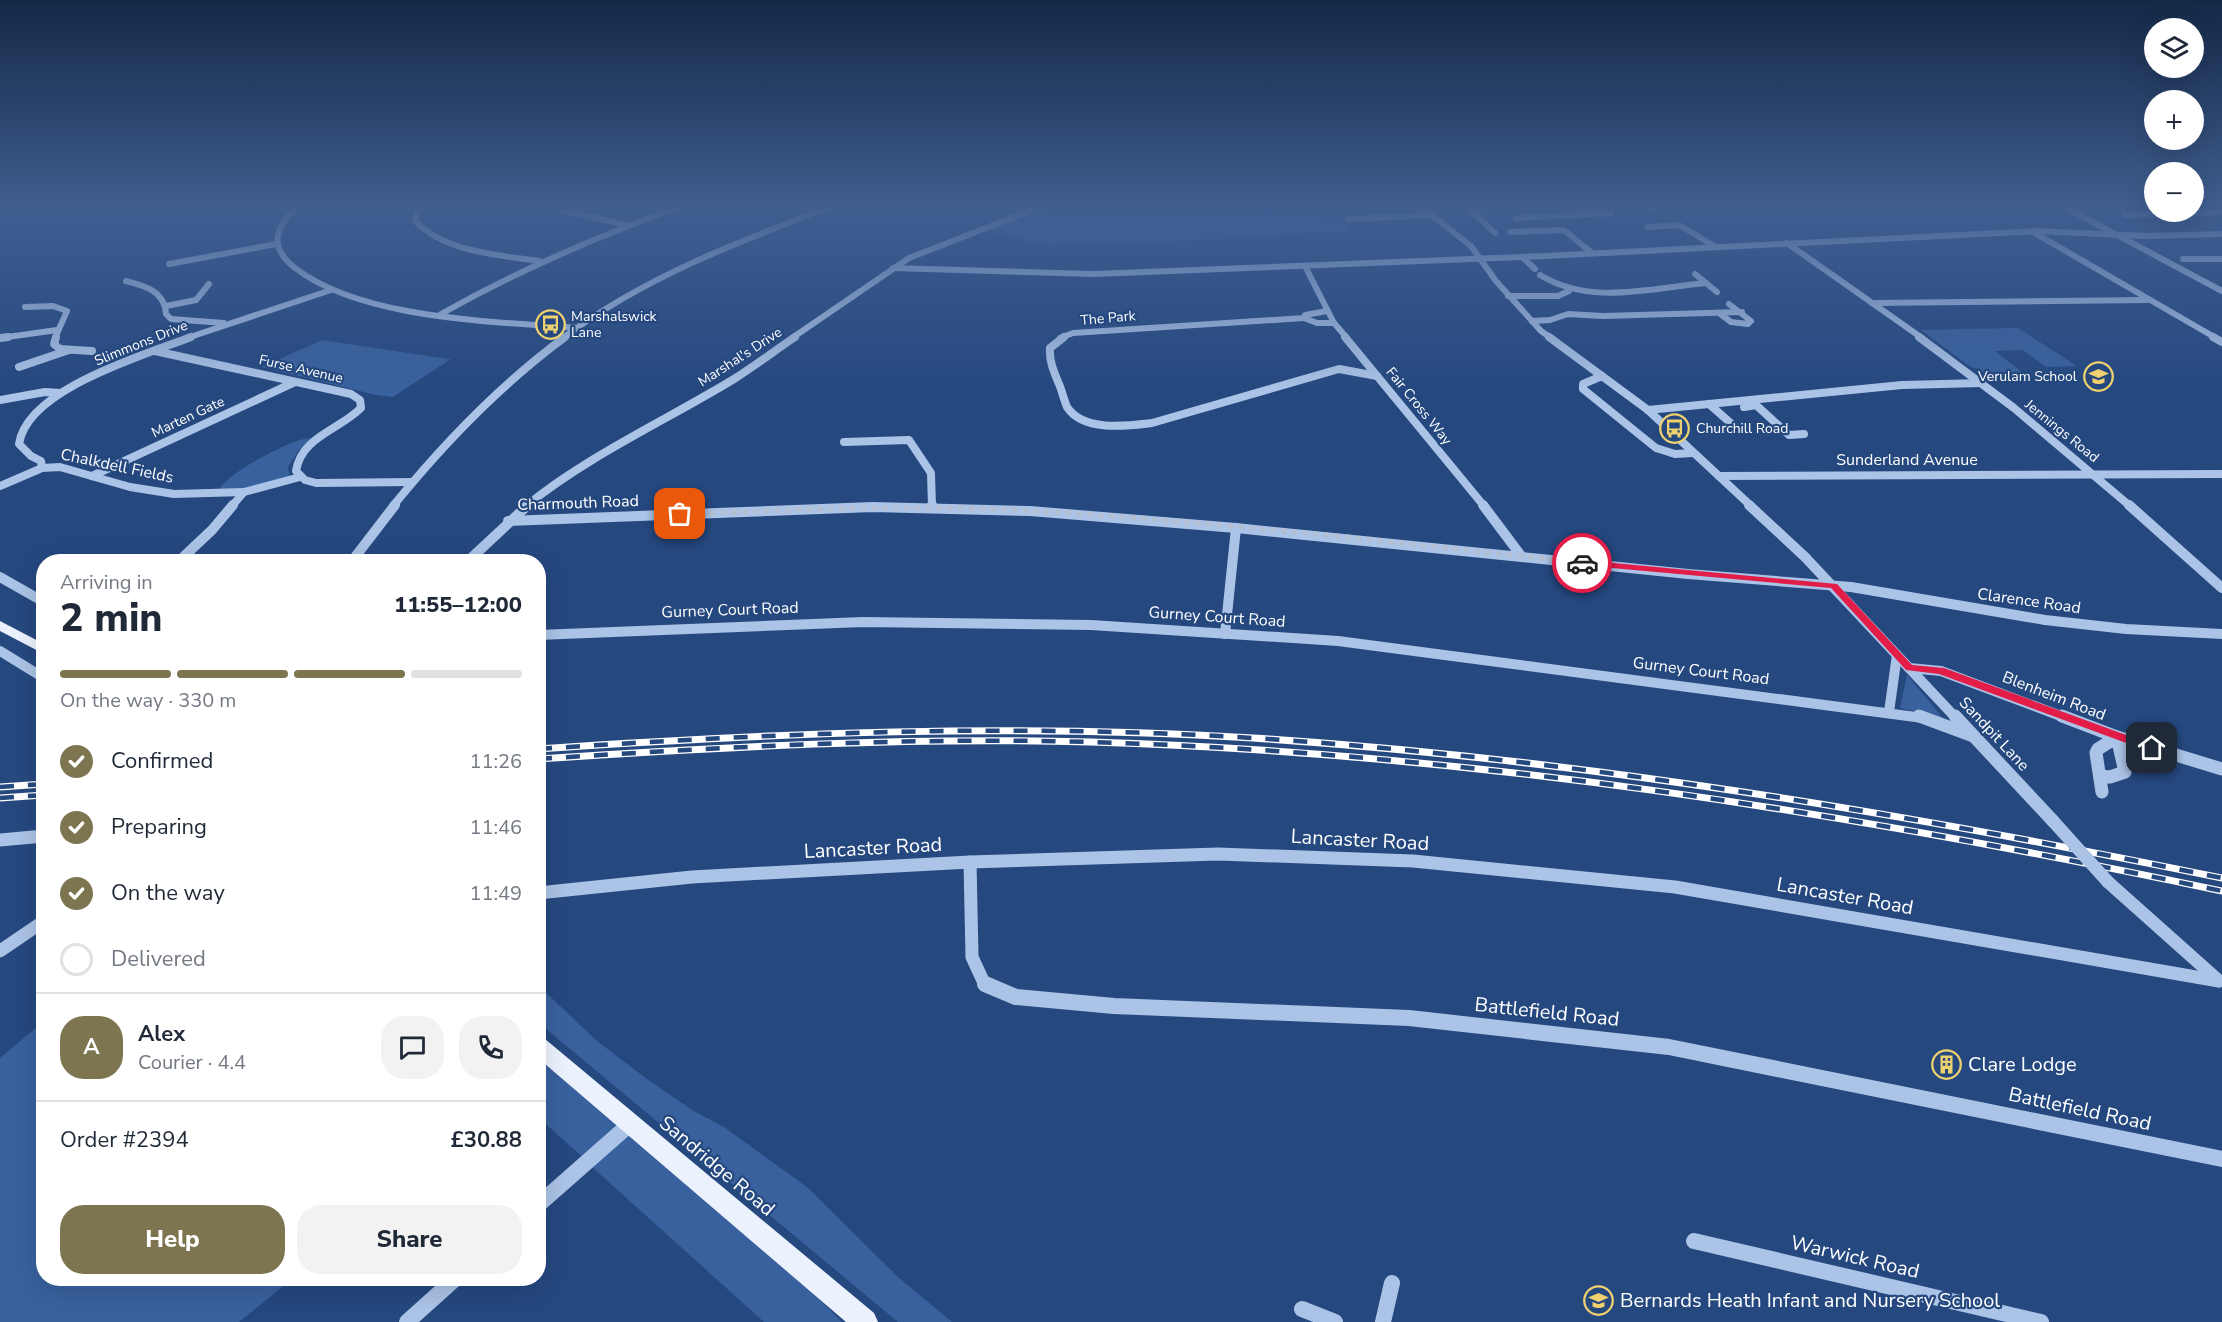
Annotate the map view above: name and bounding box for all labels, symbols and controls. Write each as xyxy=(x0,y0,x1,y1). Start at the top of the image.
map controls xyxy=(2144,18,2204,222)
button: layers xyxy=(2144,18,2204,78)
button: + xyxy=(2144,90,2204,150)
button: − xyxy=(2144,162,2204,222)
street label: The Park xyxy=(1080,306,1137,330)
place label: Marshalswick Lane xyxy=(571,307,658,342)
bus stop icon: Marshalswick Lane xyxy=(534,308,566,340)
street label: Slimmons Drive xyxy=(91,316,191,370)
street label: Marshal's Drive xyxy=(694,323,786,391)
street label: Furse Avenue xyxy=(257,350,345,388)
school or university icon: Verulam School xyxy=(2082,360,2114,392)
street label: Fair Cross Way xyxy=(1382,363,1457,450)
place label: Verulam School xyxy=(1977,367,2078,386)
street label: Marten Gate xyxy=(148,392,228,442)
street label: Jennings Road xyxy=(2020,395,2103,467)
bus stop icon: Churchill Road xyxy=(1659,412,1691,444)
place label: Churchill Road xyxy=(1696,419,1788,438)
street label: Chalkdell Fields xyxy=(58,443,176,489)
street label: Sunderland Avenue xyxy=(1836,449,1978,471)
pin xyxy=(654,488,705,539)
street label: Charmouth Road xyxy=(517,490,639,516)
icon: bag xyxy=(663,497,696,530)
courier xyxy=(1552,533,1612,593)
icon: car xyxy=(1566,547,1599,580)
text: Arriving in xyxy=(60,569,153,596)
street label: Clarence Road xyxy=(1976,583,2082,619)
text: 11:55–12:00 xyxy=(394,590,522,620)
text: 2 min xyxy=(60,592,163,645)
street label: Gurney Court Road xyxy=(661,597,799,623)
street label: Gurney Court Road xyxy=(1148,601,1286,633)
street label: Gurney Court Road xyxy=(1632,652,1770,690)
street label: Blenheim Road xyxy=(1999,666,2109,726)
text: On the way · 330 m xyxy=(60,687,236,714)
street label: Sandpit Lane xyxy=(1954,692,2034,776)
pin xyxy=(2126,722,2177,773)
icon: home xyxy=(2135,731,2168,764)
icon: check xyxy=(60,745,93,778)
text: Confirmed xyxy=(111,746,213,776)
text: 11:26 xyxy=(469,748,522,775)
icon: check xyxy=(60,811,93,844)
text: Preparing xyxy=(111,812,207,842)
text: 11:46 xyxy=(469,814,522,841)
street label: Lancaster Road xyxy=(1290,823,1430,857)
street label: Lancaster Road xyxy=(803,831,943,865)
street label: Lancaster Road xyxy=(1774,871,1916,921)
icon: check xyxy=(60,877,93,910)
text: On the way xyxy=(111,878,225,908)
text: 11:49 xyxy=(469,880,522,907)
text: Delivered xyxy=(111,944,206,974)
street label: Battlefield Road xyxy=(1473,991,1621,1033)
button: chat xyxy=(381,1016,444,1079)
button: phone xyxy=(459,1016,522,1079)
text: Alex xyxy=(138,1019,185,1049)
text: A xyxy=(83,1032,100,1062)
building icon: Clare Lodge xyxy=(1931,1048,1963,1080)
text: Courier · 4.4 xyxy=(138,1049,246,1076)
place label: Clare Lodge xyxy=(1968,1051,2077,1078)
street label: Battlefield Road xyxy=(2006,1081,2154,1137)
street label: Sandridge Road xyxy=(653,1110,781,1222)
text: Order #2394 xyxy=(60,1125,189,1155)
text: £30.88 xyxy=(451,1125,522,1155)
button: Help xyxy=(60,1205,285,1274)
button: Share xyxy=(297,1205,522,1274)
street label: Warwick Road xyxy=(1788,1229,1922,1285)
school or university icon: Bernards Heath Infant and Nursery School xyxy=(1583,1284,1615,1316)
place label: Bernards Heath Infant and Nursery School xyxy=(1620,1287,2000,1314)

